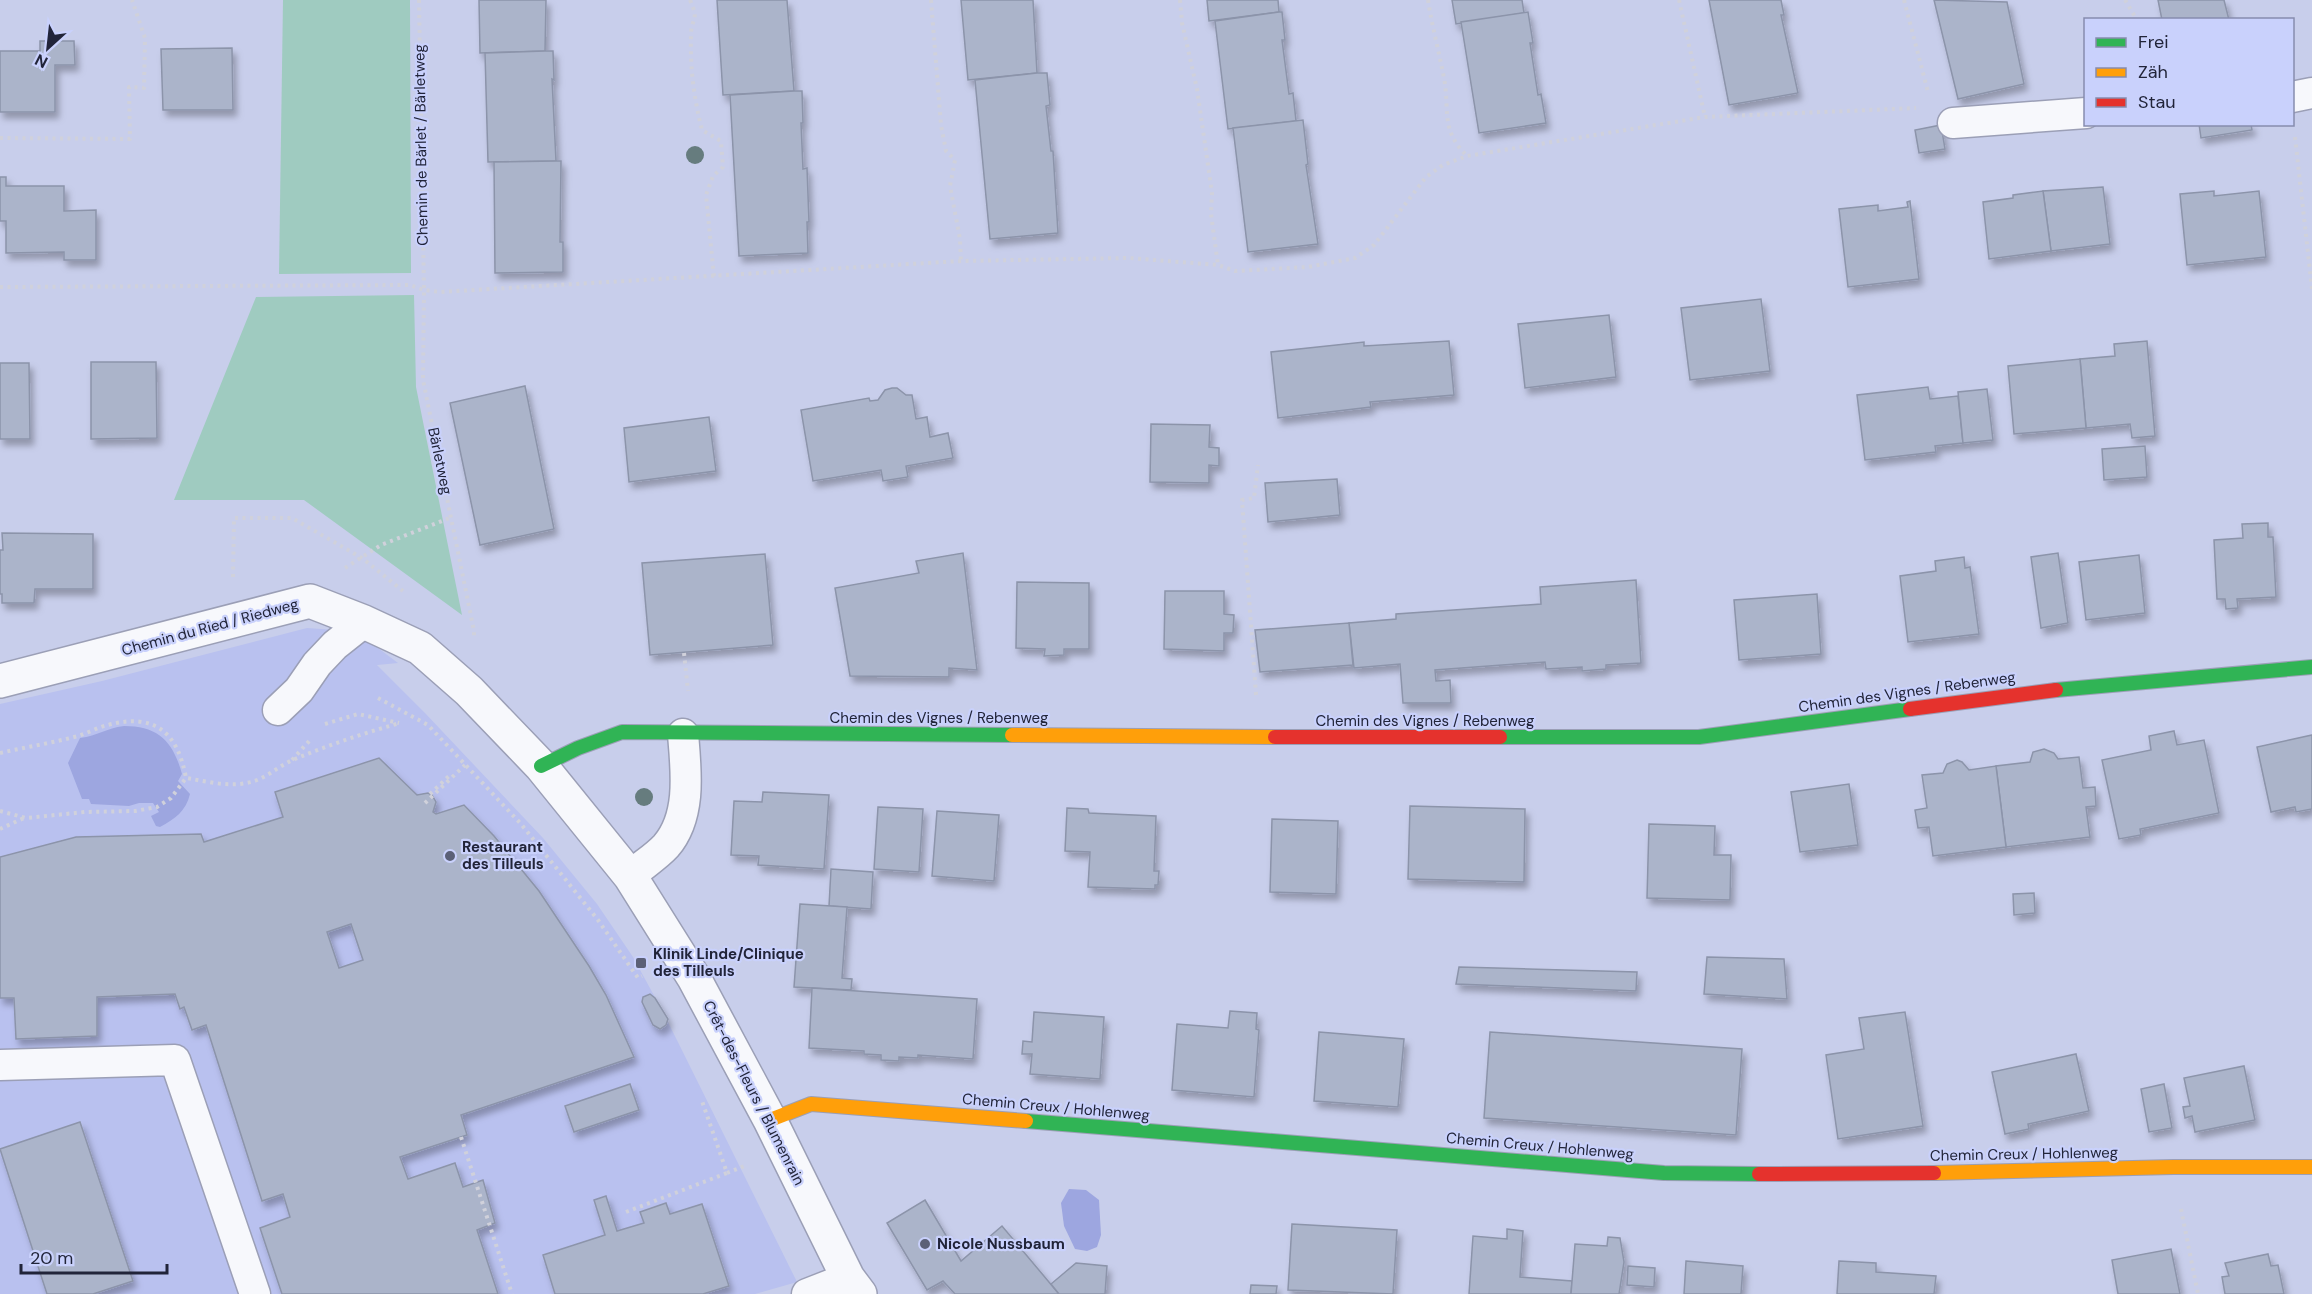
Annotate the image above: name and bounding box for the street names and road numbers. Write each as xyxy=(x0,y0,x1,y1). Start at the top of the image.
street label: Chemin de Bärlet / Bärletweg xyxy=(409,44,433,246)
street label: Bärletweg xyxy=(423,426,457,496)
street label: Chemin du Ried / Riedweg xyxy=(119,594,301,660)
street label: Chemin des Vignes / Rebenweg xyxy=(1797,667,2017,717)
street label: Chemin des Vignes / Rebenweg xyxy=(830,708,1048,728)
street label: Chemin des Vignes / Rebenweg xyxy=(1316,711,1534,731)
street label: Crêt-des-Fleurs / Blumenrain xyxy=(699,997,809,1189)
street label: Chemin Creux / Hohlenweg xyxy=(961,1089,1151,1125)
street label: Chemin Creux / Hohlenweg xyxy=(1445,1128,1635,1164)
street label: Chemin Creux / Hohlenweg xyxy=(1930,1142,2118,1166)

